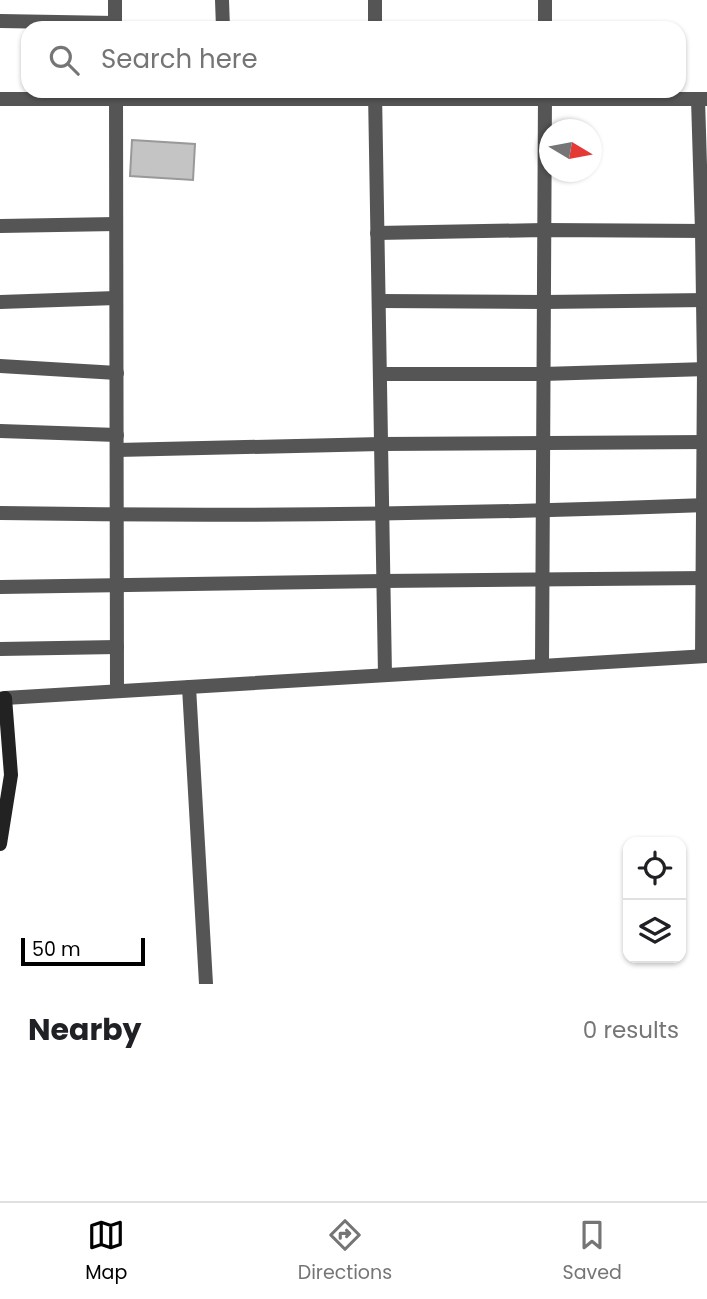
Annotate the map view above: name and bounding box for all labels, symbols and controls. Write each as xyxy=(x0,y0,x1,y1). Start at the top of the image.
search box xyxy=(21,21,686,98)
icon: search xyxy=(45,41,83,79)
text: Search here xyxy=(101,41,258,77)
north arrow xyxy=(539,119,602,182)
map controls xyxy=(623,837,686,963)
button: locate xyxy=(623,837,686,900)
button: layers xyxy=(623,900,686,963)
scale bar xyxy=(21,935,145,967)
text: 50 m xyxy=(32,936,81,963)
text: Nearby xyxy=(28,1008,142,1051)
text: 0 results xyxy=(583,1014,679,1046)
tab: Map xyxy=(85,1216,127,1287)
tab: Directions xyxy=(298,1216,392,1287)
tab: Saved xyxy=(563,1216,622,1287)

